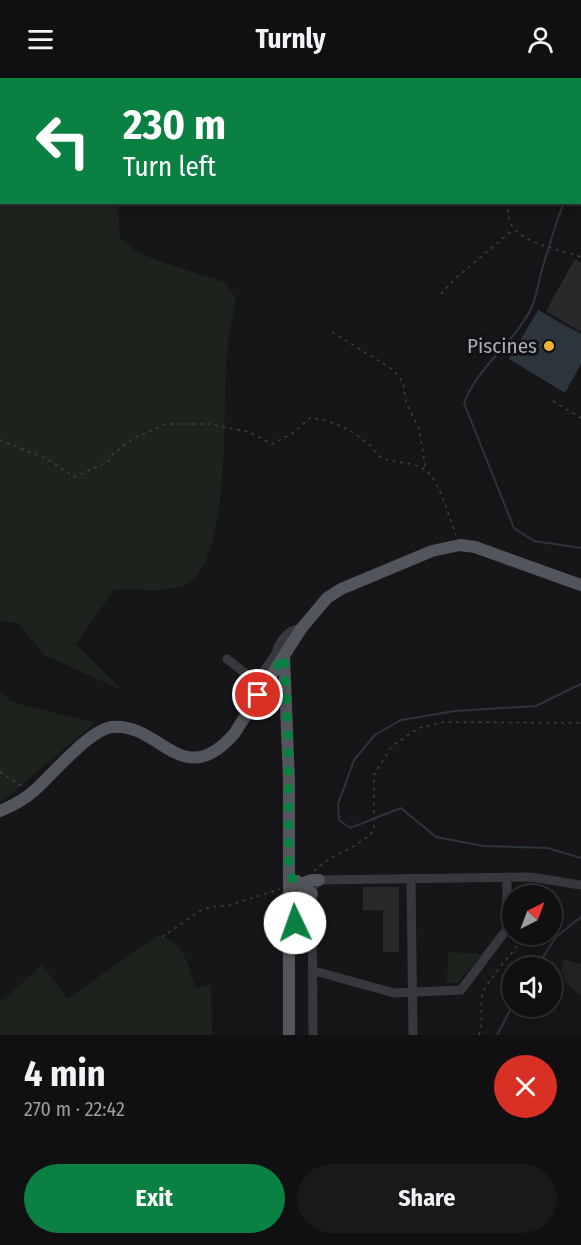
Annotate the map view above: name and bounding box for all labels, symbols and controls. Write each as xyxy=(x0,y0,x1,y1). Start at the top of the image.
icon: menu xyxy=(24,23,57,56)
text: Turnly xyxy=(255,23,326,55)
icon: person xyxy=(524,23,557,56)
text: 230 m xyxy=(123,100,226,150)
icon: left xyxy=(24,102,102,180)
text: Turn left xyxy=(123,151,216,183)
place label: Piscines xyxy=(467,333,537,359)
marker: Piscines xyxy=(542,339,556,353)
pin xyxy=(232,669,283,720)
icon: arrive xyxy=(241,678,274,711)
north arrow xyxy=(502,885,562,945)
map controls xyxy=(502,885,562,1017)
position arrow xyxy=(263,891,327,955)
button: sound xyxy=(502,957,562,1017)
text: 4 min xyxy=(24,1052,106,1096)
button: close xyxy=(494,1055,557,1118)
text: 270 m · 22:42 xyxy=(24,1097,125,1121)
button: Exit xyxy=(24,1164,285,1233)
button: Share xyxy=(297,1164,557,1233)

